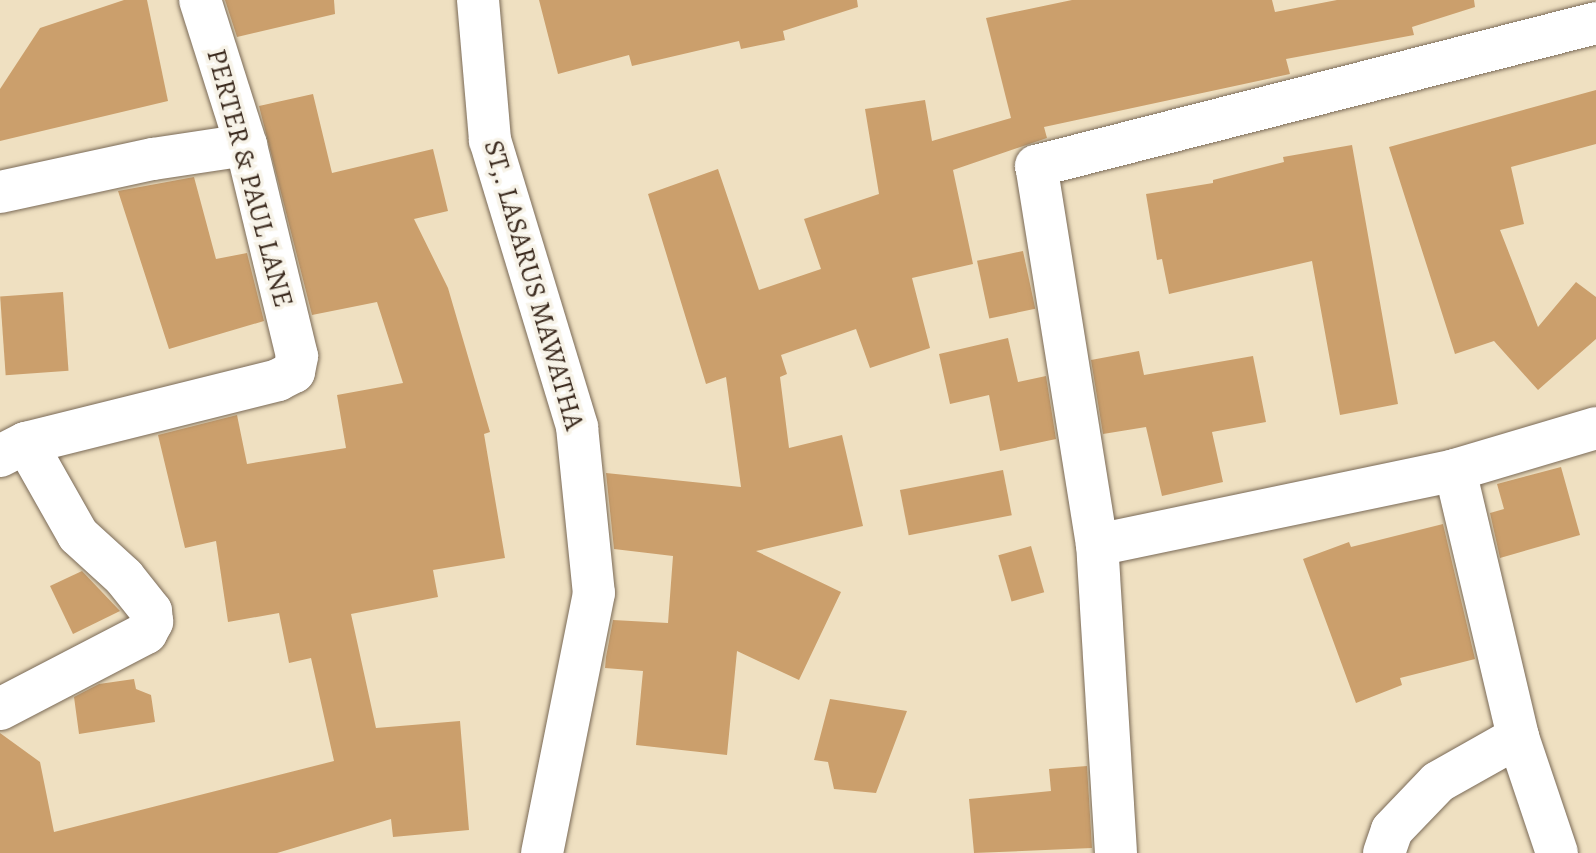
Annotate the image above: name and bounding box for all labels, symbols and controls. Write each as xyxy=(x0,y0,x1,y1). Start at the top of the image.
street label: PERTER & PAUL LANE xyxy=(199,45,301,311)
street label: ST,. LASARUS MAWATHA xyxy=(476,136,592,434)

